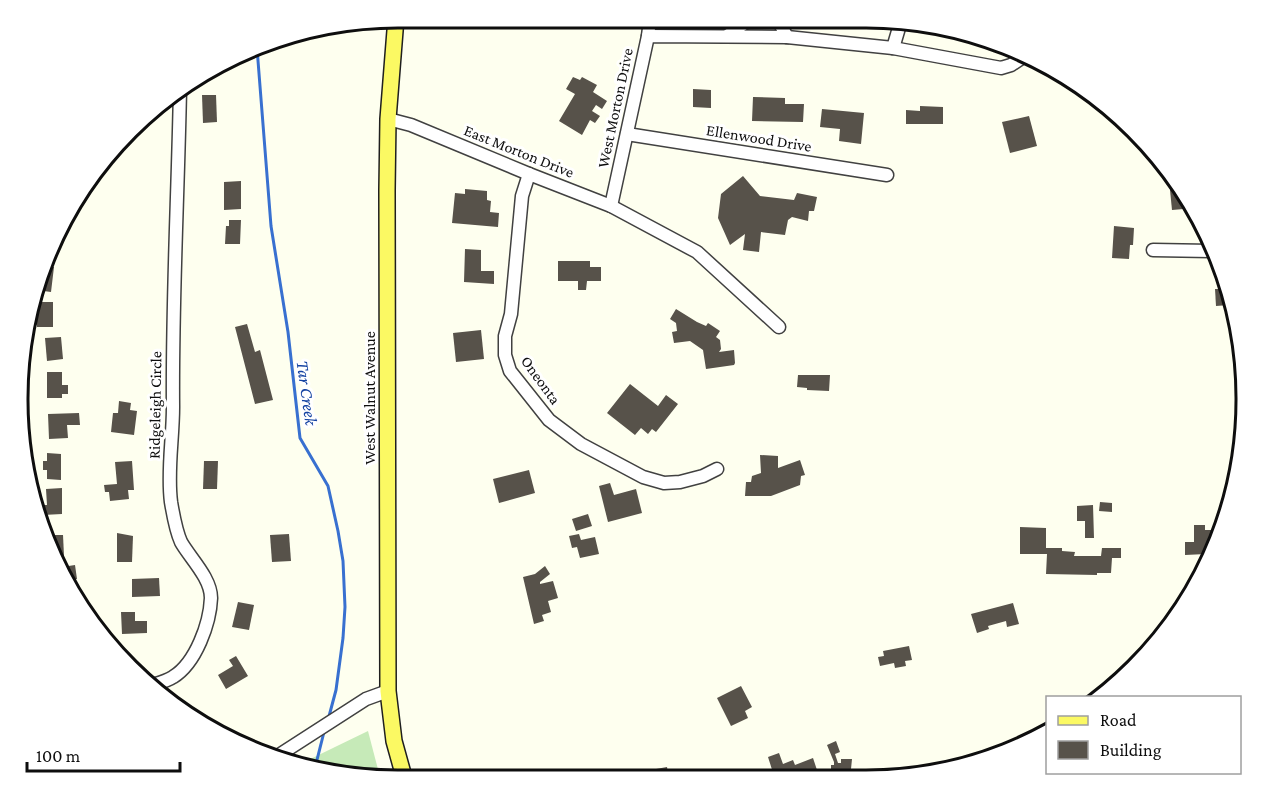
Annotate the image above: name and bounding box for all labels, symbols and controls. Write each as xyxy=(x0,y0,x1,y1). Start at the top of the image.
street label: West Morton Drive xyxy=(594,47,636,169)
street label: East Morton Drive xyxy=(462,121,576,181)
street label: Ellenwood Drive xyxy=(705,121,813,155)
street label: West Walnut Avenue xyxy=(361,331,378,465)
street label: Ridgeleigh Circle xyxy=(146,351,165,459)
street label: Oneonta xyxy=(518,353,565,408)
water label: Tar Creek xyxy=(293,359,322,428)
legend xyxy=(1046,696,1241,774)
text: Road xyxy=(1100,710,1137,730)
scale bar xyxy=(27,735,180,773)
text: Building xyxy=(1100,740,1162,760)
text: 100 m xyxy=(36,746,81,766)

